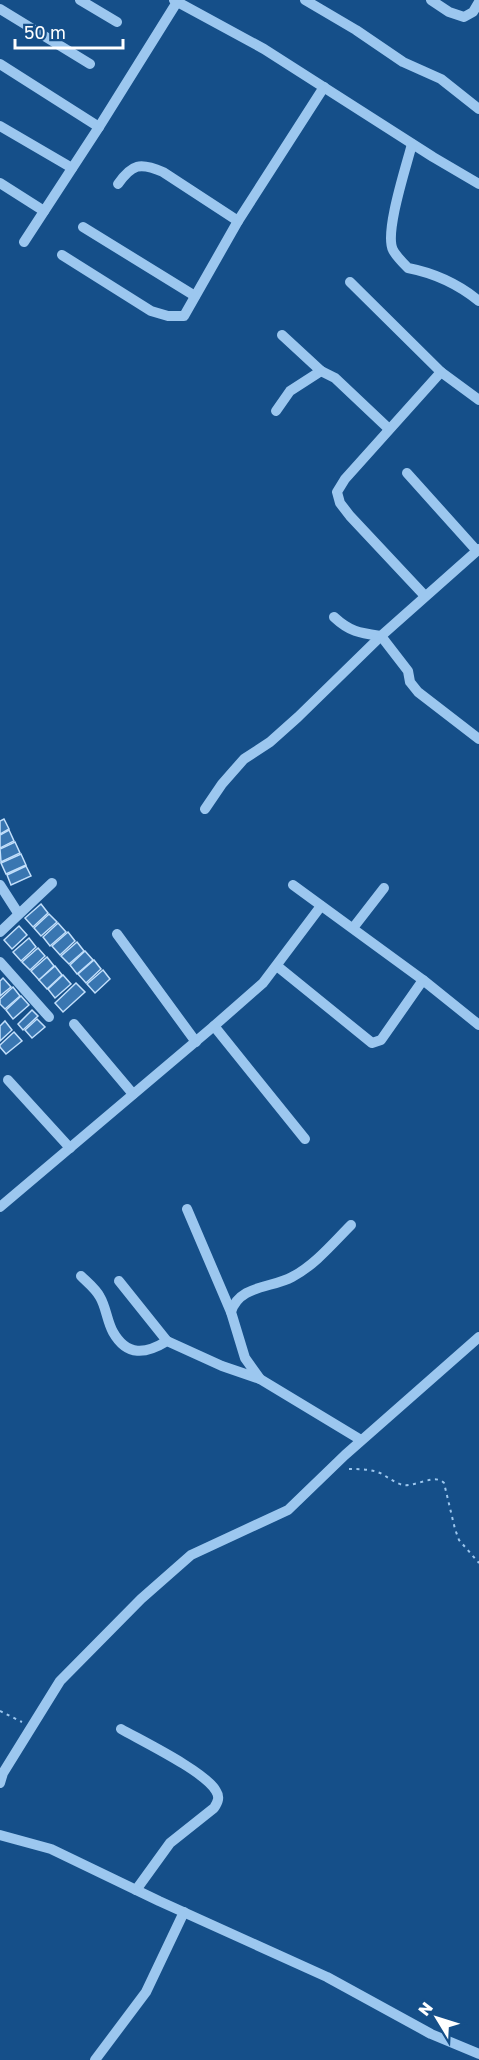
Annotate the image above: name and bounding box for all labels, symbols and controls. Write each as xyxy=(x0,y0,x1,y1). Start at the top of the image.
scale bar xyxy=(15,12,123,50)
text: 50 m xyxy=(24,21,66,43)
north arrow xyxy=(407,1988,467,2048)
text: N xyxy=(414,1998,437,2020)

